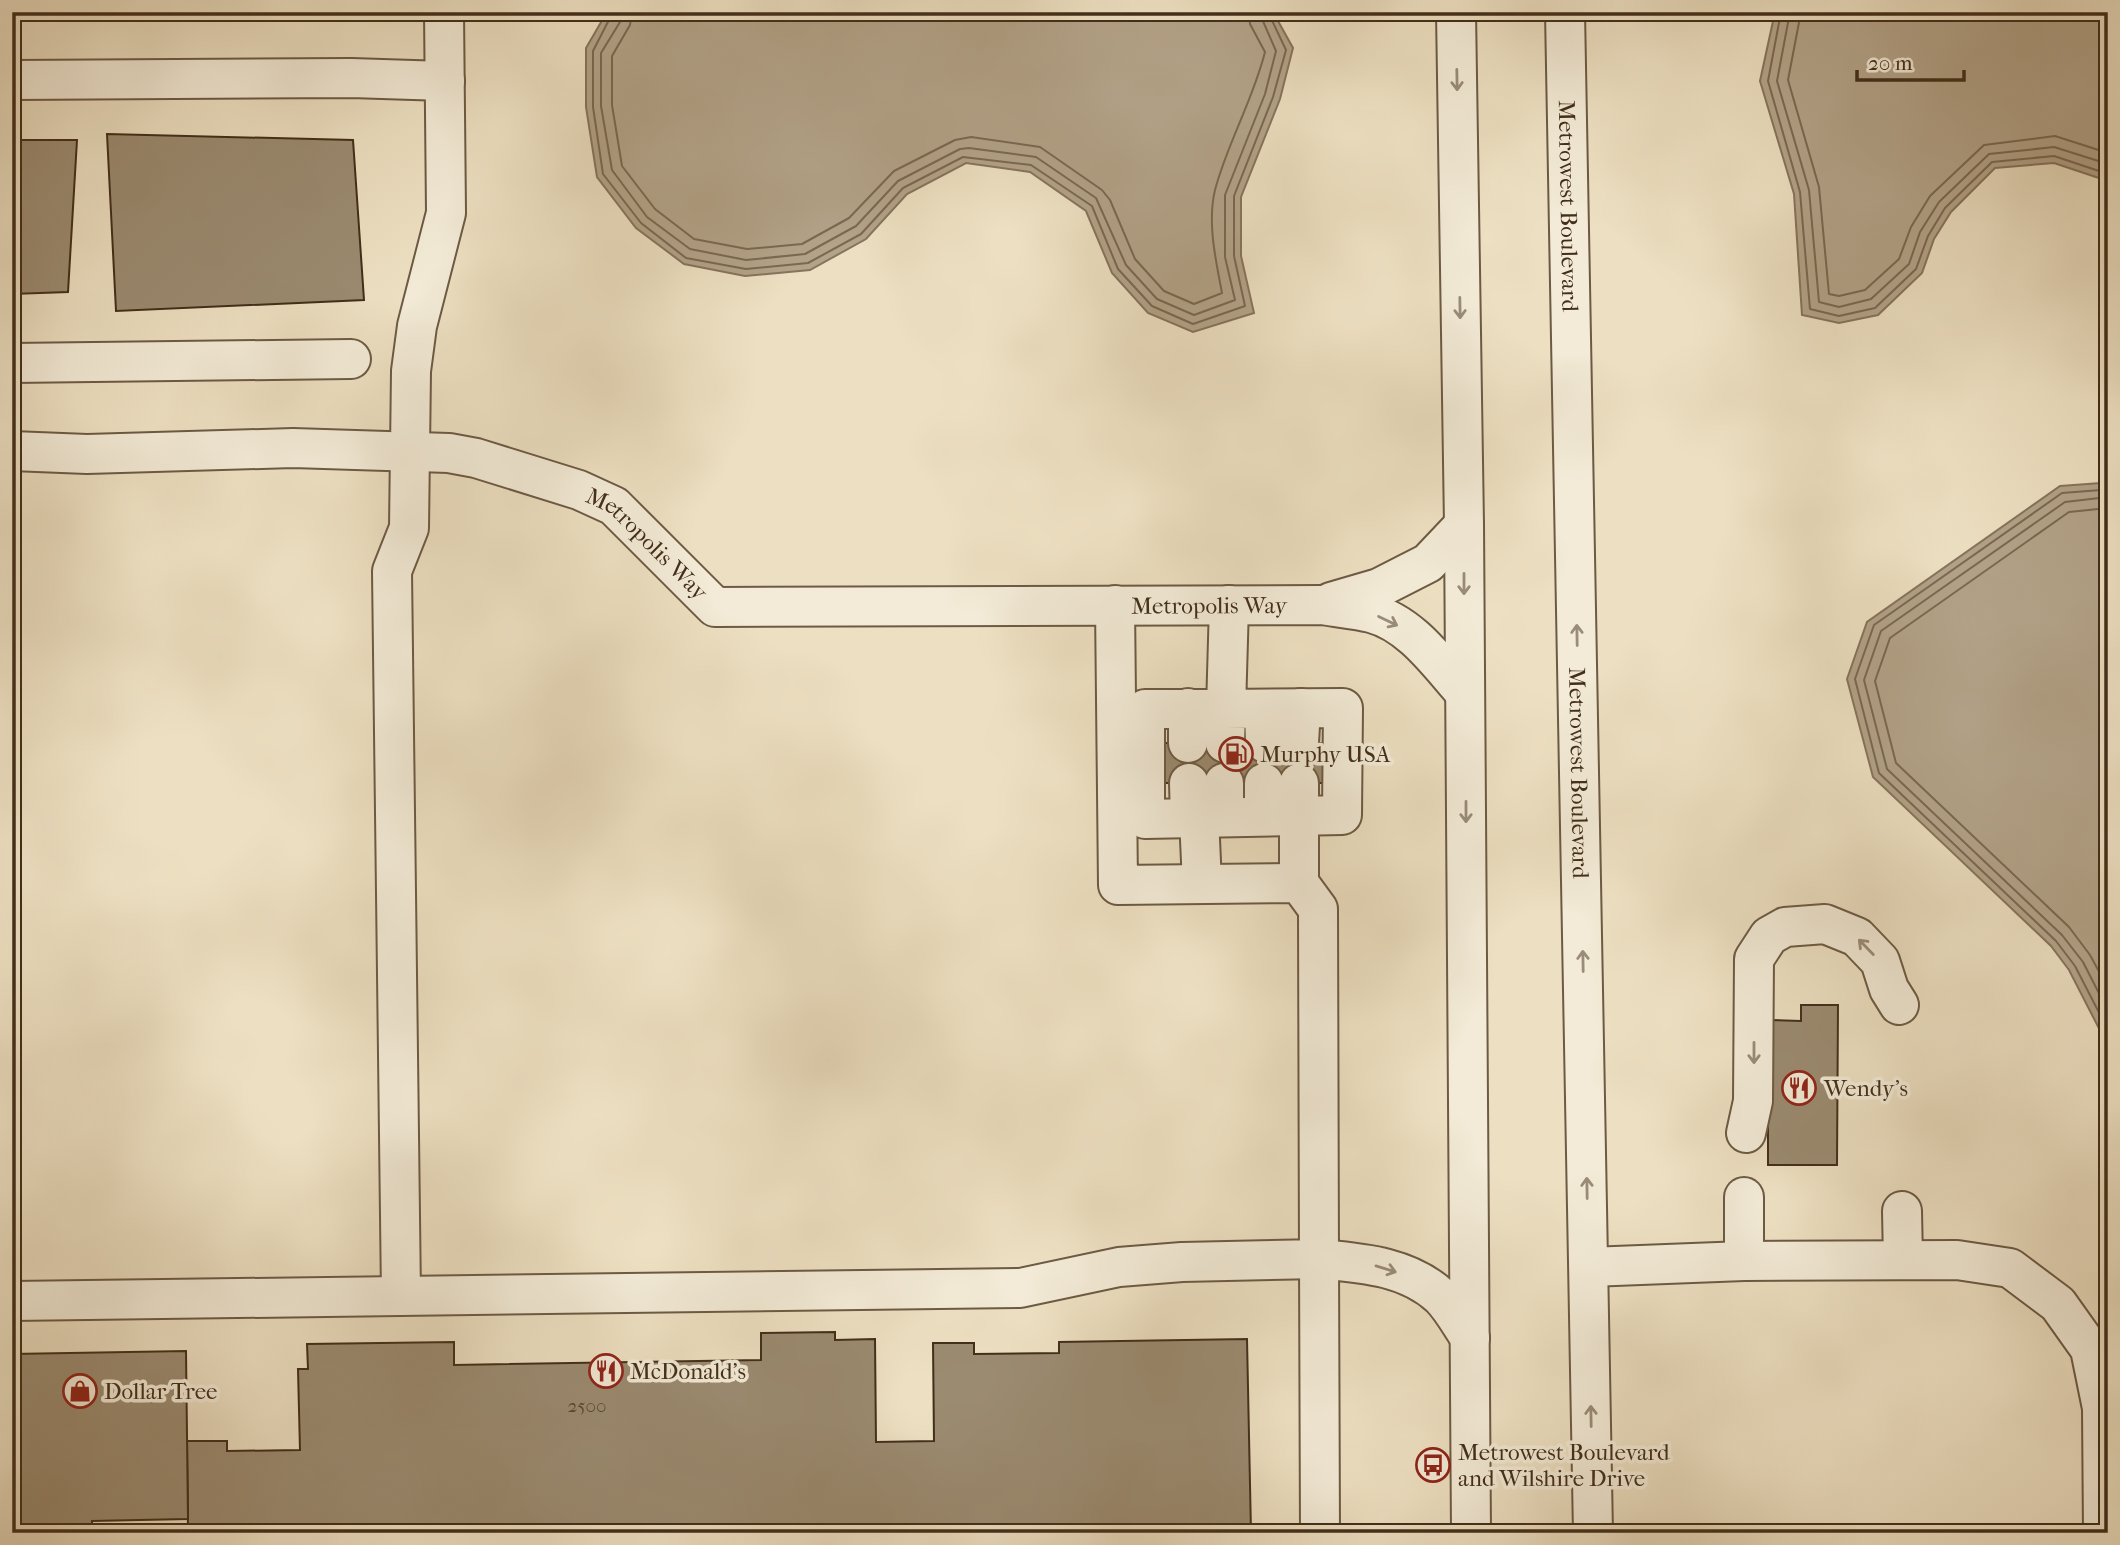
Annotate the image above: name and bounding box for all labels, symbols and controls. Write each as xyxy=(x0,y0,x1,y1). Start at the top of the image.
scale bar xyxy=(1857,38,1964,82)
text: 20 m xyxy=(1868,51,1913,75)
one-way arrow xyxy=(1450,69,1463,92)
street label: Metrowest Boulevard xyxy=(1553,100,1584,313)
one-way arrow xyxy=(1453,296,1467,319)
street label: Metropolis Way xyxy=(582,482,713,606)
one-way arrow xyxy=(1457,573,1471,596)
street label: Metropolis Way xyxy=(1131,592,1288,620)
one-way arrow xyxy=(1377,614,1398,628)
one-way arrow xyxy=(1570,624,1584,647)
street label: Metrowest Boulevard xyxy=(1563,667,1594,879)
fuel station icon: Murphy USA xyxy=(1217,735,1255,773)
place label: Murphy USA xyxy=(1260,741,1392,768)
one-way arrow xyxy=(1459,800,1473,823)
one-way arrow xyxy=(1857,939,1874,956)
one-way arrow xyxy=(1576,949,1590,972)
one-way arrow xyxy=(1747,1041,1760,1064)
restaurant icon: Wendy's xyxy=(1780,1069,1818,1107)
place label: Wendy's xyxy=(1823,1075,1908,1102)
one-way arrow xyxy=(1581,1177,1594,1200)
one-way arrow xyxy=(1375,1263,1397,1276)
restaurant icon: McDonald's xyxy=(587,1352,625,1390)
place label: McDonald's xyxy=(630,1358,746,1385)
shop icon: Dollar Tree xyxy=(61,1372,99,1410)
place label: Dollar Tree xyxy=(104,1378,217,1405)
house number: 2500 xyxy=(568,1395,606,1417)
one-way arrow xyxy=(1585,1404,1598,1427)
place label: Metrowest Boulevard and Wilshire Drive xyxy=(1458,1439,1670,1492)
bus stop icon: Metrowest Boulevard and Wilshire Drive xyxy=(1414,1446,1452,1484)

